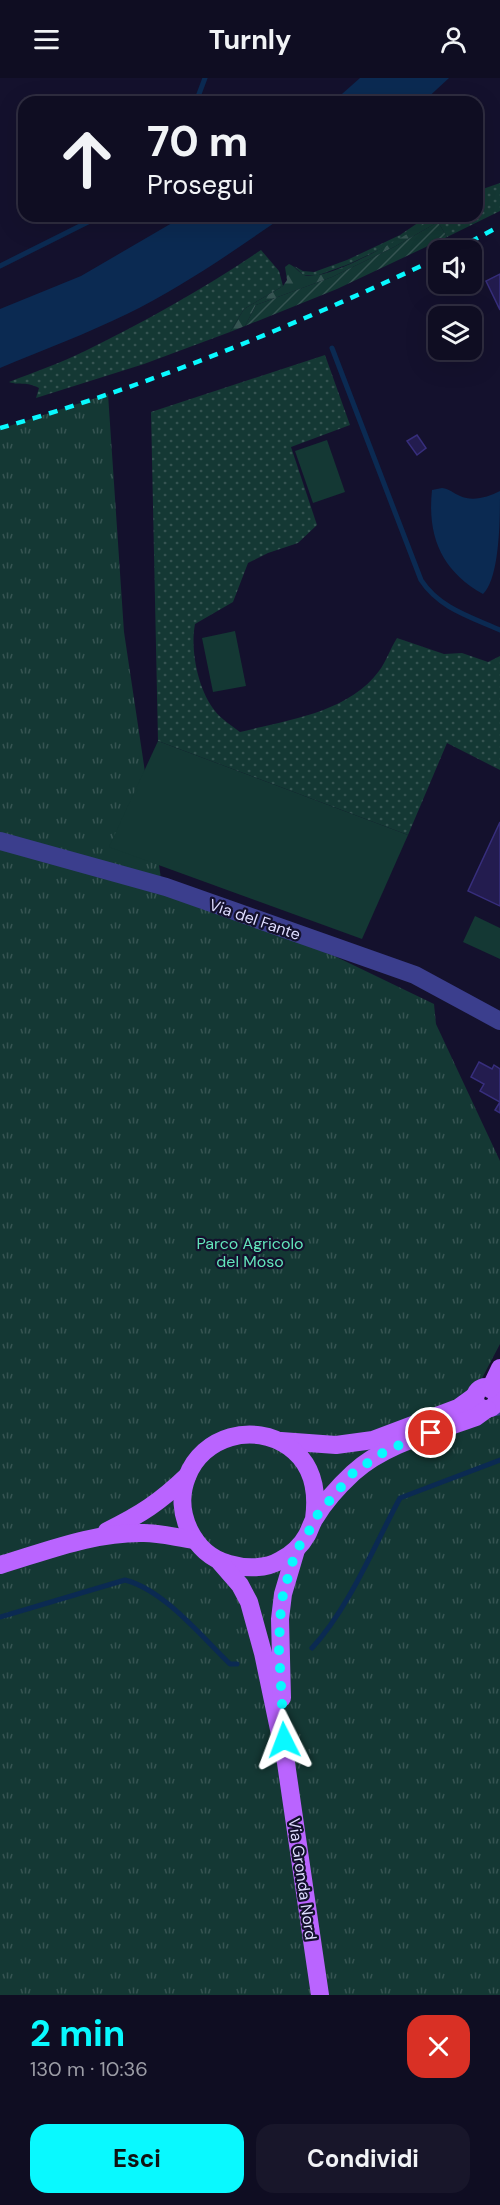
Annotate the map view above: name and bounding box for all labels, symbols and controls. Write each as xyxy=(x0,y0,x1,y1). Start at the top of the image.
text: Turnly xyxy=(209,22,291,57)
icon: menu xyxy=(30,23,63,56)
icon: person xyxy=(437,23,470,56)
text: 70 m xyxy=(147,114,248,169)
icon: ahead xyxy=(48,120,126,198)
text: Prosegui xyxy=(147,167,254,202)
map controls xyxy=(428,240,482,360)
button: sound xyxy=(428,240,482,294)
button: layers xyxy=(428,306,482,360)
street label: Via del Fante xyxy=(206,894,303,945)
park label: Parco Agricolo del Moso xyxy=(196,1233,304,1272)
pin xyxy=(405,1407,456,1458)
icon: arrive xyxy=(414,1416,447,1449)
position arrow xyxy=(252,1708,316,1772)
street label: Via Gronda Nord xyxy=(284,1817,321,1941)
text: 2 min xyxy=(30,2010,125,2057)
button: close xyxy=(407,2015,470,2078)
text: 130 m · 10:36 xyxy=(30,2056,148,2082)
button: Esci xyxy=(30,2124,244,2193)
button: Condividi xyxy=(256,2124,470,2193)

